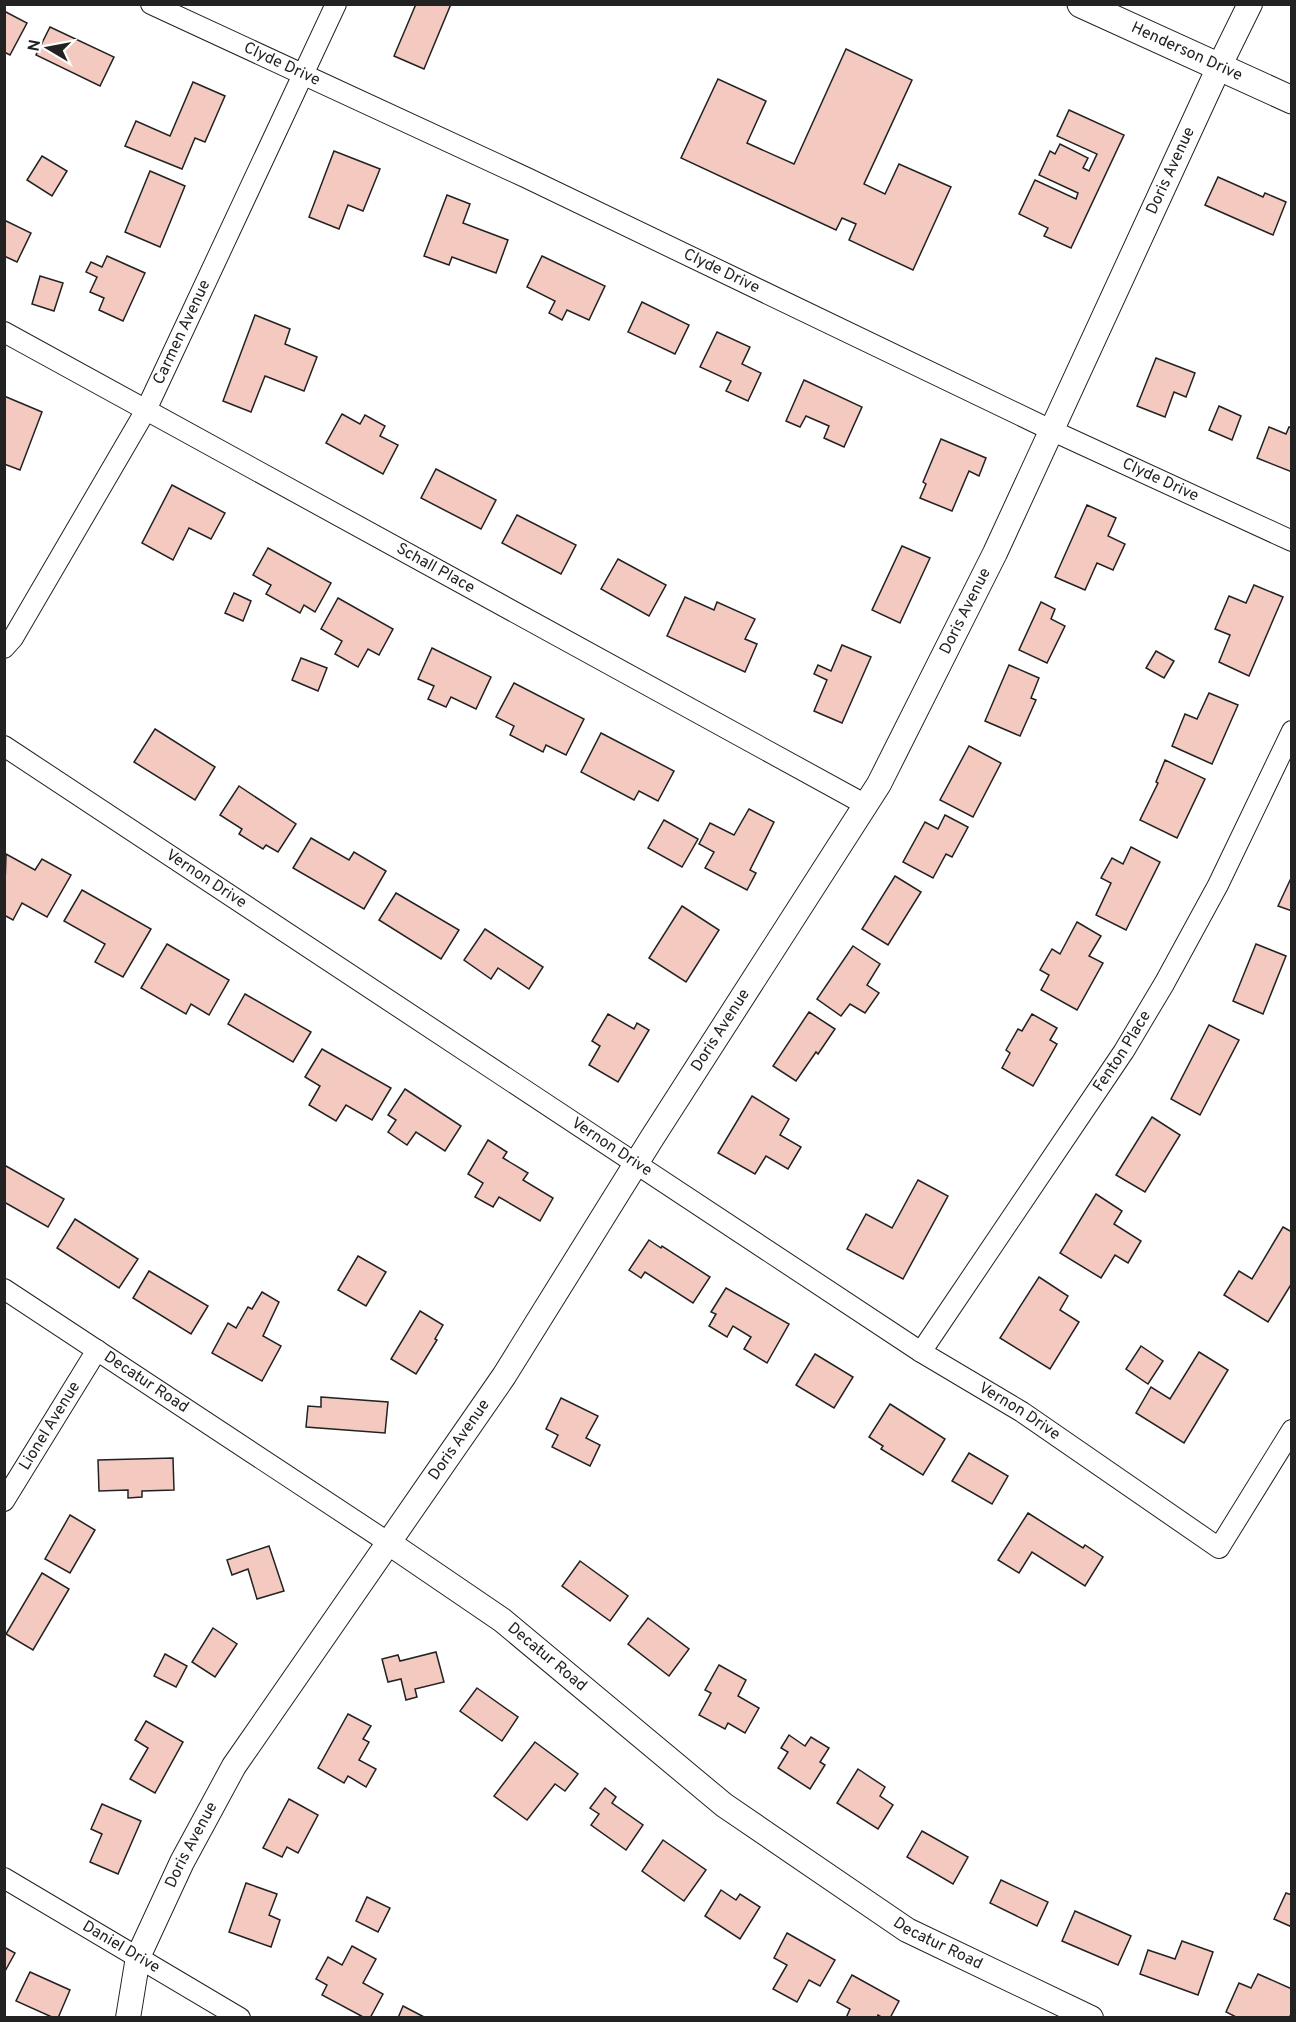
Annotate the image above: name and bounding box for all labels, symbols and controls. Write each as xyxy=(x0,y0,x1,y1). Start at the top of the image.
north arrow xyxy=(18,18,78,78)
street label: Henderson Drive xyxy=(1128,18,1245,86)
text: N xyxy=(24,38,46,53)
street label: Clyde Drive xyxy=(240,38,323,91)
street label: Doris Avenue xyxy=(1142,124,1200,218)
street label: Clyde Drive xyxy=(680,245,763,298)
street label: Carmen Avenue xyxy=(149,277,215,388)
street label: Clyde Drive xyxy=(1119,454,1202,507)
street label: Schall Place xyxy=(393,539,478,598)
street label: Doris Avenue xyxy=(936,565,996,658)
street label: Vernon Drive xyxy=(162,846,250,913)
street label: Doris Avenue xyxy=(687,986,755,1075)
street label: Fenton Place xyxy=(1089,1007,1156,1096)
street label: Vernon Drive xyxy=(567,1113,656,1181)
street label: Decatur Road xyxy=(100,1347,192,1418)
street label: Lionel Avenue xyxy=(15,1378,85,1474)
street label: Vernon Drive xyxy=(975,1378,1064,1445)
street label: Doris Avenue xyxy=(425,1396,495,1485)
street label: Decatur Road xyxy=(503,1618,591,1696)
street label: Doris Avenue xyxy=(161,1799,222,1891)
street label: Decatur Road xyxy=(889,1913,986,1975)
street label: Daniel Drive xyxy=(79,1917,163,1978)

